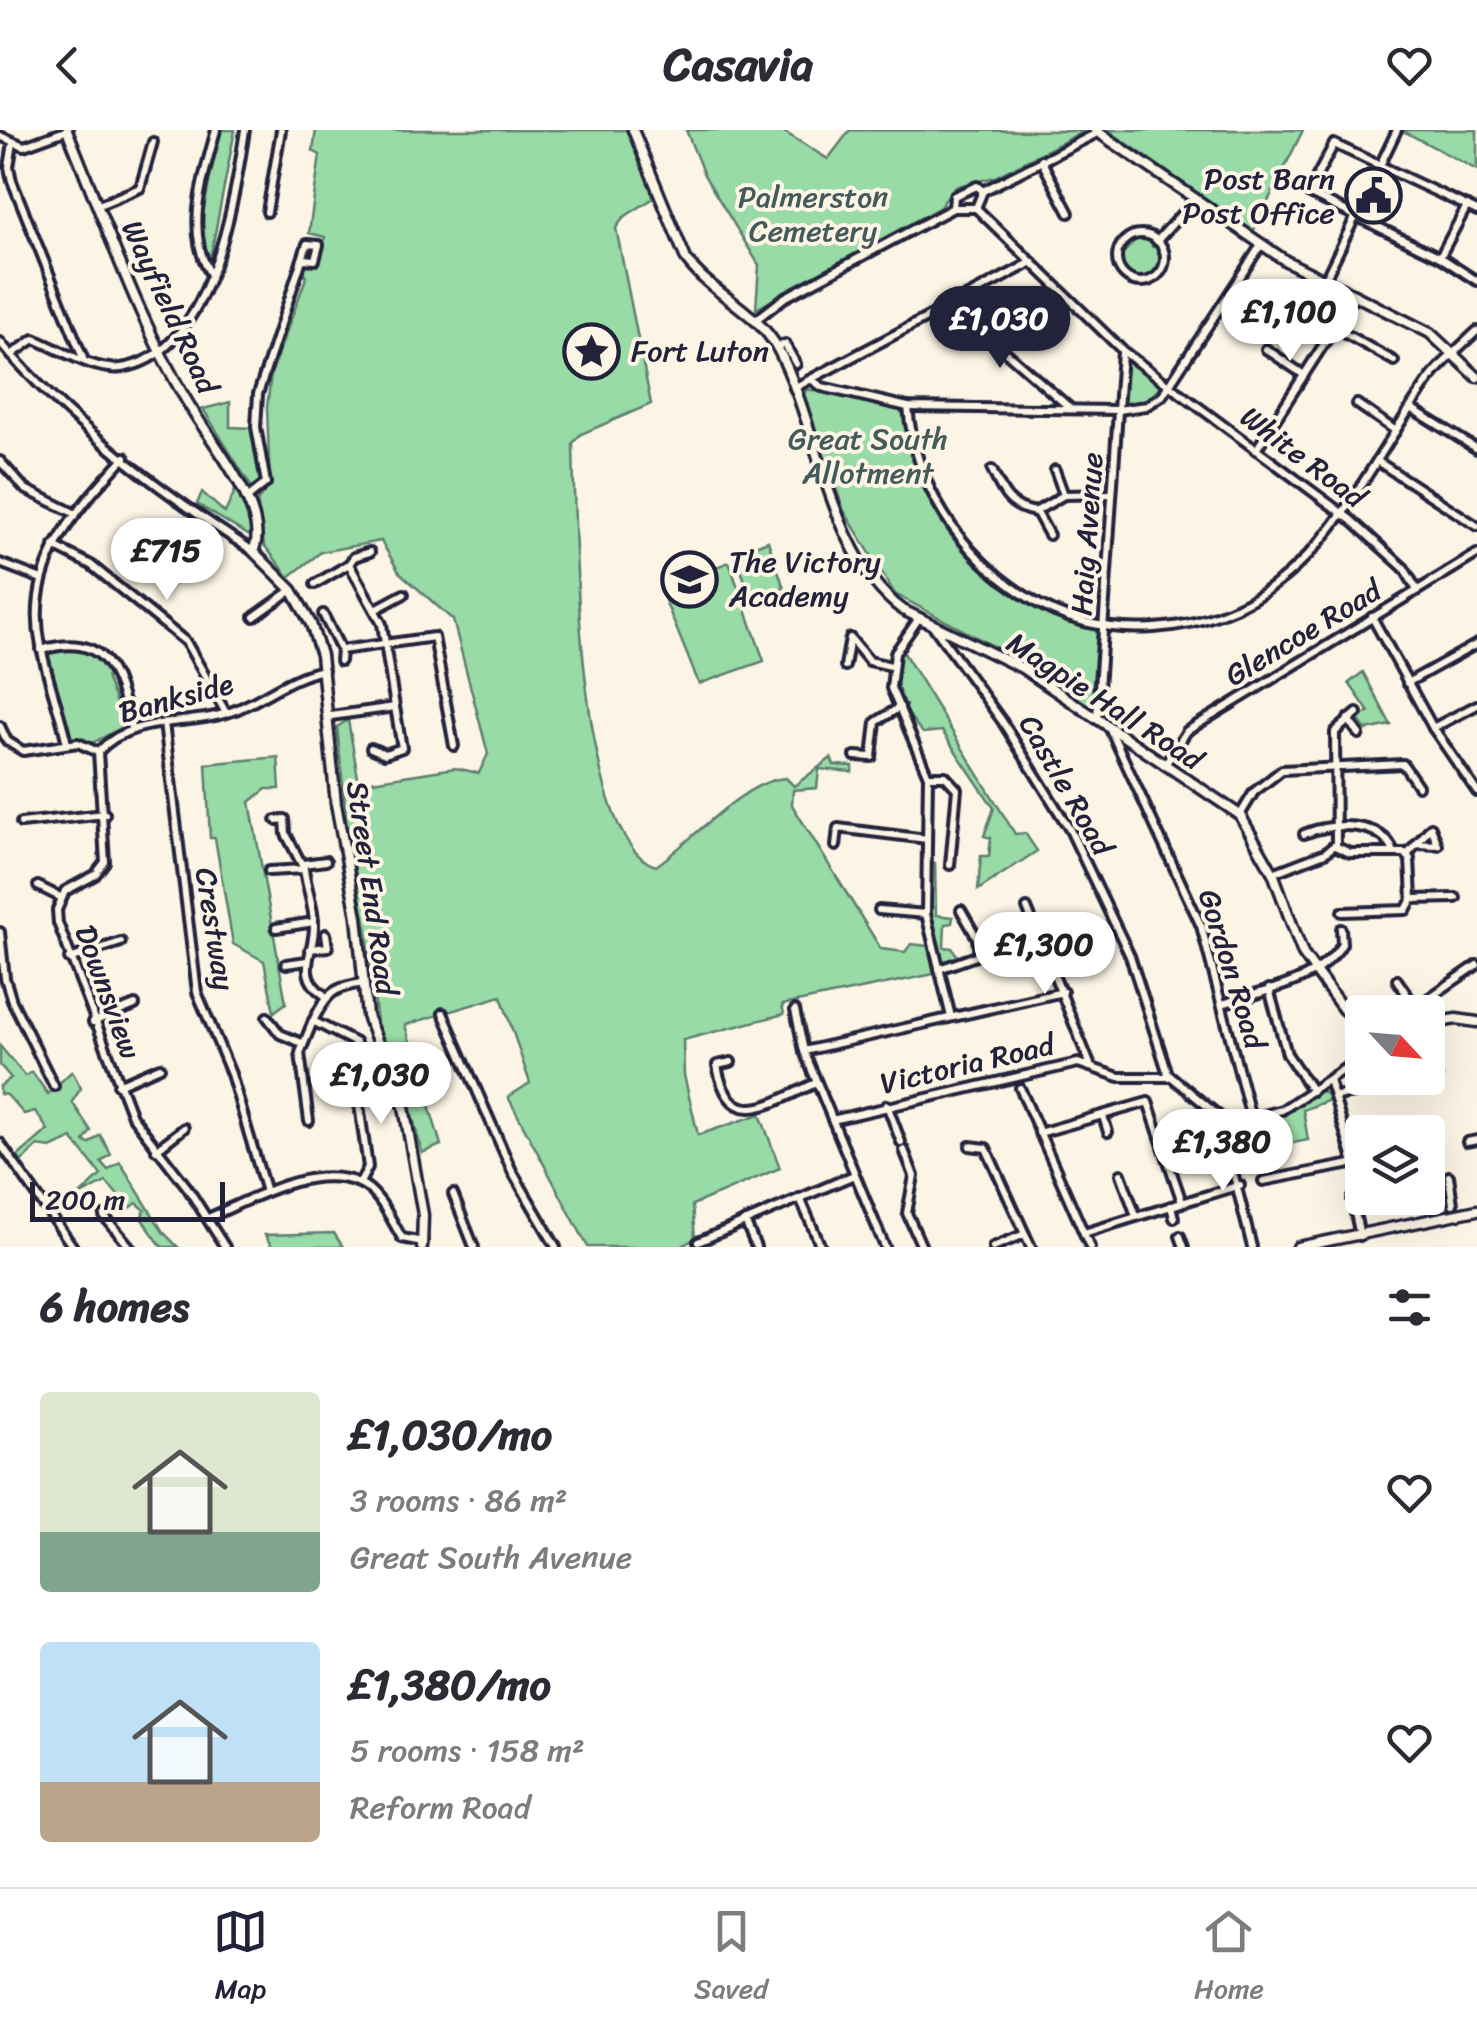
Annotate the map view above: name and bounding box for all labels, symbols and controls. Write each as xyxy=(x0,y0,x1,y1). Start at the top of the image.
text: Casavia xyxy=(664,25,813,105)
icon: back xyxy=(40,38,95,93)
icon: heart xyxy=(1382,38,1437,93)
place label: Post Barn Post Office xyxy=(1182,152,1335,240)
public building icon: Post Barn Post Office xyxy=(1344,166,1404,226)
park label: Palmerston Cemetery xyxy=(738,170,888,258)
street label: Wayfield Road xyxy=(106,211,235,405)
pin: £1,100 xyxy=(1209,279,1371,364)
text: £1,100 xyxy=(1243,283,1337,340)
pin: £1,030 xyxy=(919,286,1081,371)
text: £1,030 xyxy=(951,290,1049,347)
place icon: Fort Luton xyxy=(562,321,622,381)
place label: Fort Luton xyxy=(631,324,769,378)
street label: White Road xyxy=(1228,391,1380,524)
park label: Great South Allotment xyxy=(788,412,948,500)
street label: Haig Avenue xyxy=(1054,451,1120,617)
pin: £715 xyxy=(108,518,226,603)
text: £715 xyxy=(133,522,201,579)
place label: The Victory Academy xyxy=(728,535,881,623)
school or university icon: The Victory Academy xyxy=(660,549,720,609)
street label: Glencoe Road xyxy=(1214,564,1394,701)
street label: Magpie Hall Road xyxy=(995,617,1217,787)
street label: Bankside xyxy=(113,657,239,739)
street label: Castle Road xyxy=(1004,704,1130,868)
street label: Street End Road xyxy=(330,777,414,1001)
street label: Crestway xyxy=(179,864,251,995)
street label: Gordon Road xyxy=(1182,882,1283,1058)
pin: £1,300 xyxy=(964,912,1126,997)
text: £1,300 xyxy=(996,916,1094,973)
street label: Downsview xyxy=(59,917,157,1067)
north arrow xyxy=(1345,995,1445,1095)
map controls xyxy=(1345,995,1445,1215)
street label: Victoria Road xyxy=(875,1017,1062,1110)
pin: £1,030 xyxy=(300,1042,462,1127)
text: £1,030 xyxy=(332,1046,430,1103)
pin: £1,380 xyxy=(1142,1109,1304,1194)
text: £1,380 xyxy=(1175,1113,1271,1170)
button: layers xyxy=(1345,1115,1445,1215)
text: 200 m xyxy=(45,1175,125,1224)
scale bar xyxy=(30,1177,225,1222)
text: 6 homes xyxy=(40,1270,189,1344)
icon: filters xyxy=(1382,1280,1437,1335)
text: £1,030/mo xyxy=(350,1398,552,1472)
icon: home xyxy=(120,1432,240,1552)
icon: heart xyxy=(1382,1465,1437,1520)
text: 3 rooms · 86 m² xyxy=(350,1472,567,1529)
text: Great South Avenue xyxy=(350,1529,632,1586)
text: £1,380/mo xyxy=(350,1648,551,1722)
icon: home xyxy=(120,1682,240,1802)
icon: heart xyxy=(1382,1715,1437,1770)
text: 5 rooms · 158 m² xyxy=(350,1722,584,1779)
text: Reform Road xyxy=(350,1779,531,1836)
tab: Map xyxy=(213,1904,268,2013)
tab: Saved xyxy=(694,1904,768,2013)
tab: Home xyxy=(1194,1904,1264,2013)

